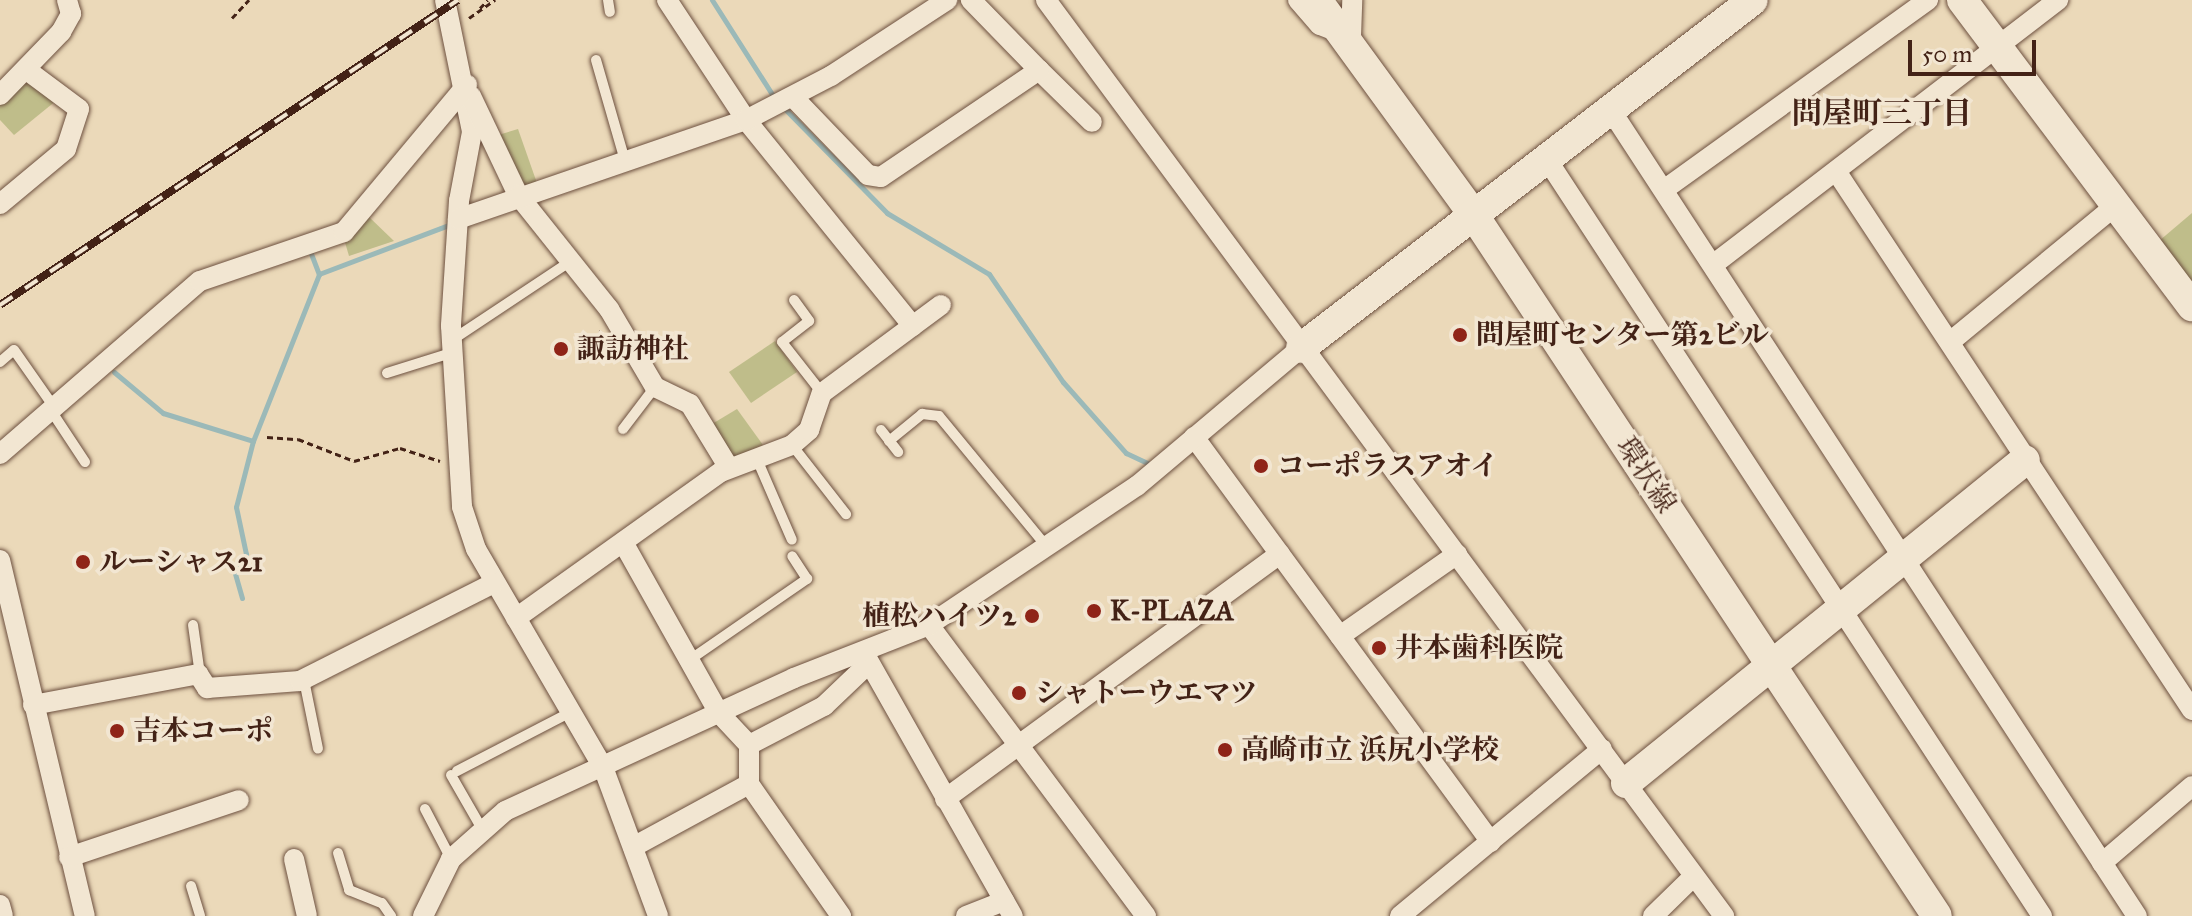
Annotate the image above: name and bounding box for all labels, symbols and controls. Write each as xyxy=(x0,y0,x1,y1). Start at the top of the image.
scale bar xyxy=(1912,24,2040,74)
text: 50 m xyxy=(1922,39,1972,69)
district label: 問屋町三丁目 xyxy=(1792,95,1972,131)
place label: 問屋町センター第2ビル xyxy=(1476,318,1770,352)
marker: 問屋町センター第2ビル xyxy=(1451,326,1469,344)
place label: 諏訪神社 xyxy=(577,332,689,366)
marker: 諏訪神社 xyxy=(552,340,570,358)
street label: 環状線 xyxy=(1609,431,1683,519)
place label: コーポラスアオイ xyxy=(1277,449,1501,483)
marker: コーポラスアオイ xyxy=(1252,457,1270,475)
place label: ルーシャス21 xyxy=(99,545,264,579)
marker: ルーシャス21 xyxy=(74,553,92,571)
place label: K-PLAZA xyxy=(1110,594,1234,628)
place label: 植松ハイツ2 xyxy=(862,599,1016,633)
marker: K-PLAZA xyxy=(1085,602,1103,620)
marker: 植松ハイツ2 xyxy=(1023,607,1041,625)
place label: 井本歯科医院 xyxy=(1395,631,1563,665)
marker: 井本歯科医院 xyxy=(1370,639,1388,657)
place label: シャトーウエマツ xyxy=(1035,676,1259,710)
marker: シャトーウエマツ xyxy=(1010,684,1028,702)
place label: 吉本コーポ xyxy=(133,714,273,748)
marker: 吉本コーポ xyxy=(108,722,126,740)
place label: 高崎市立 浜尻小学校 xyxy=(1241,733,1499,767)
marker: 高崎市立 浜尻小学校 xyxy=(1216,741,1234,759)

